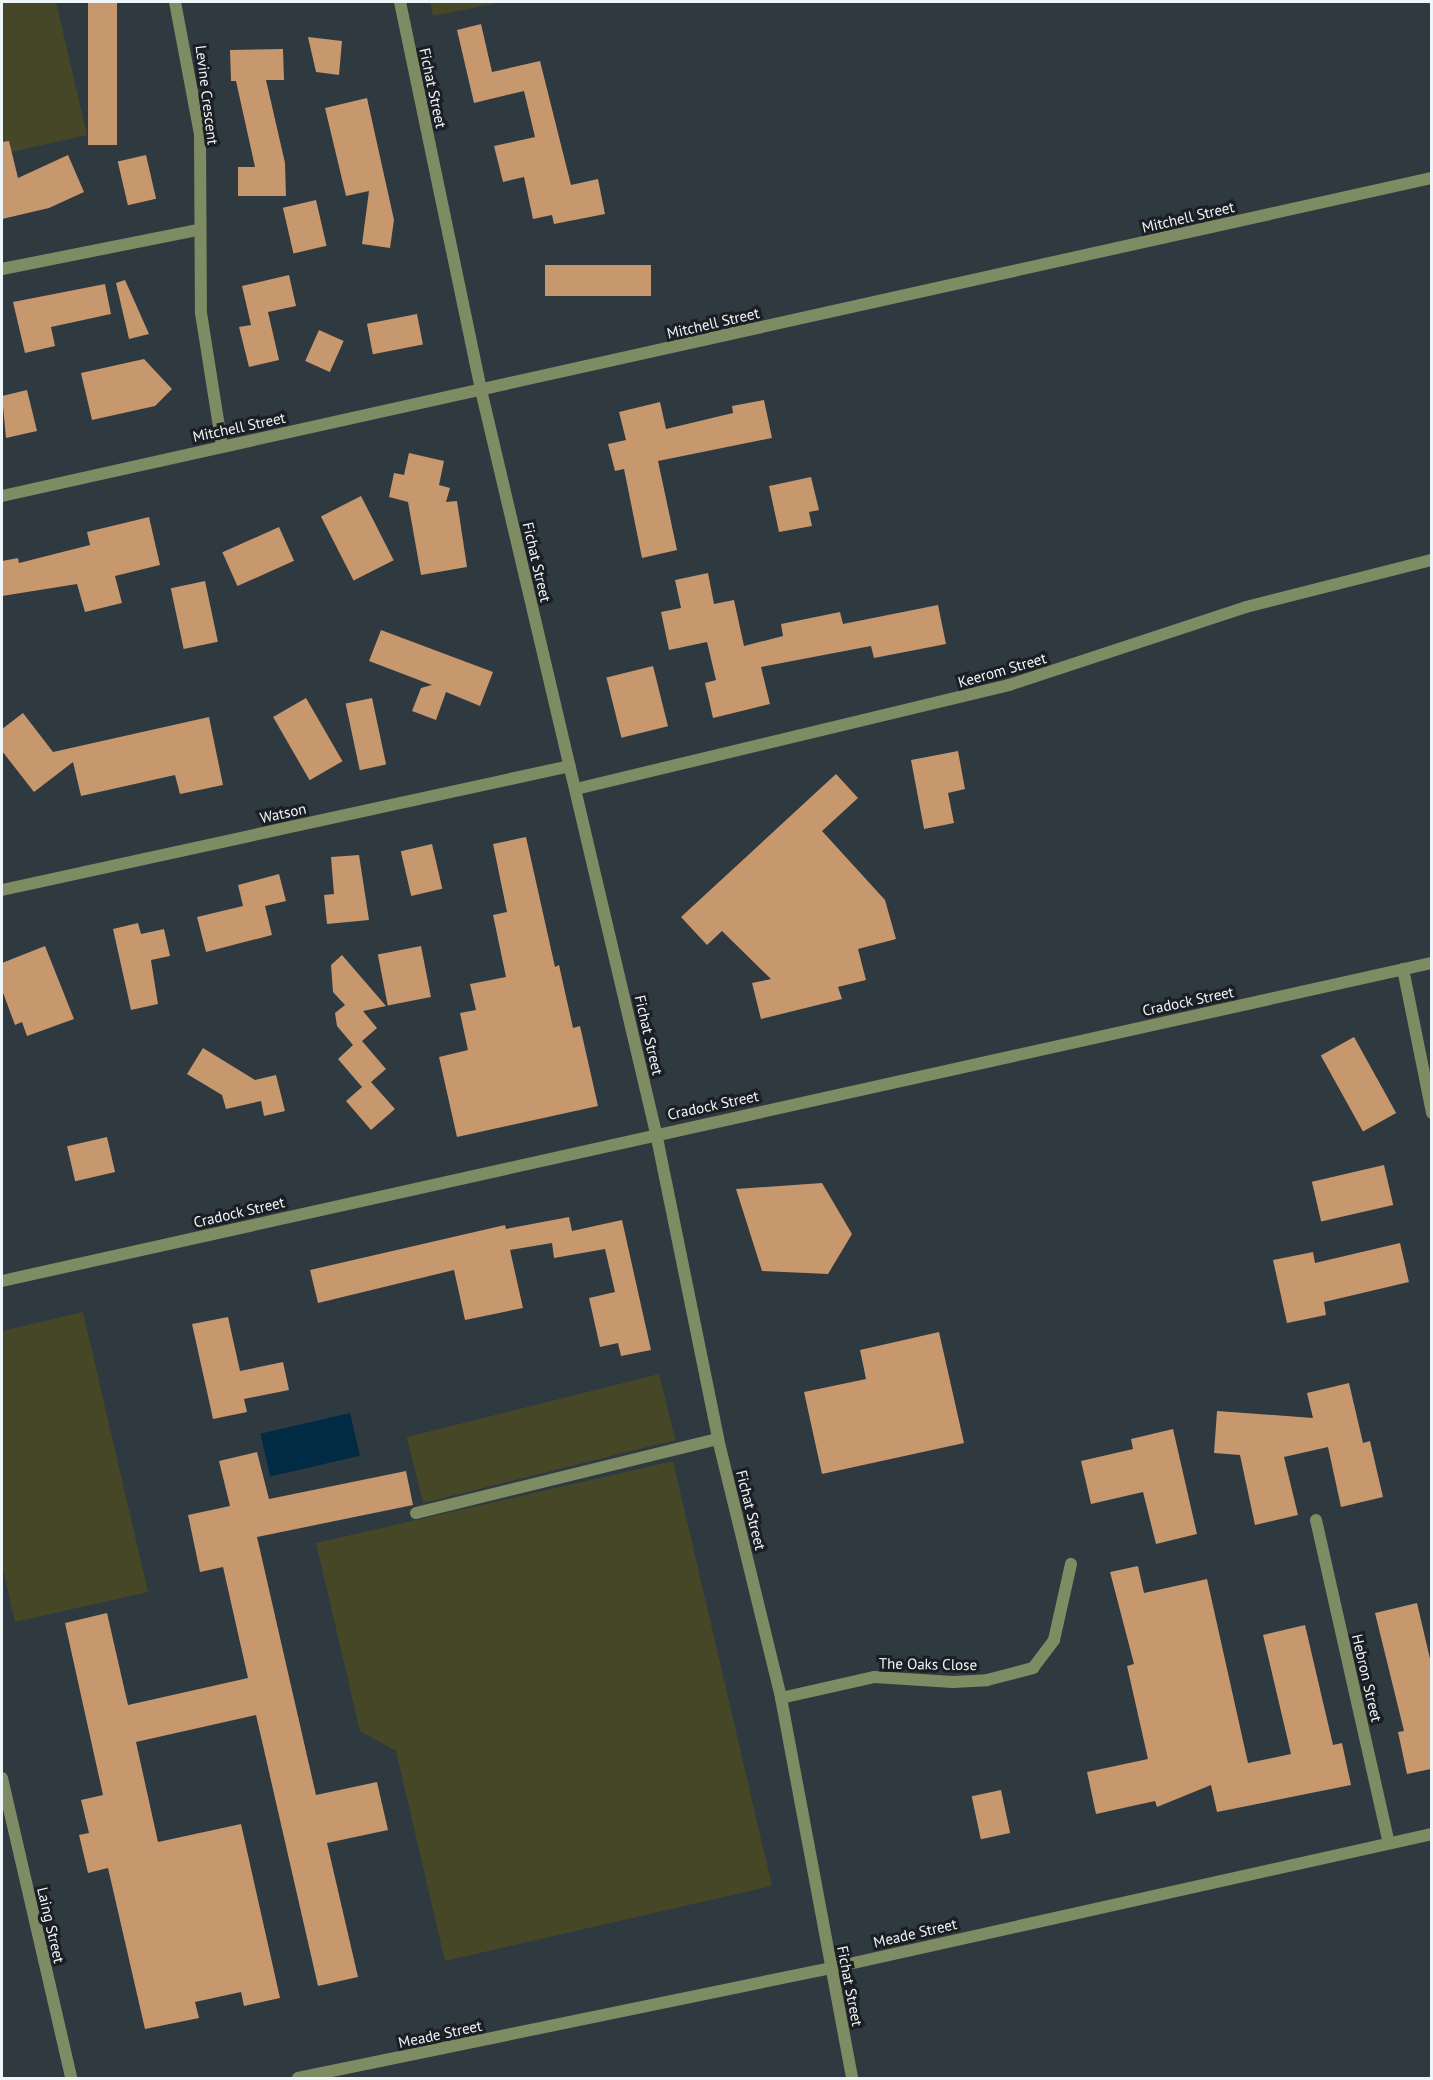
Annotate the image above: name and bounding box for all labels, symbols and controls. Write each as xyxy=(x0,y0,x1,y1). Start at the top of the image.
street label: Levine Crescent xyxy=(192,44,222,146)
street label: Fichat Street xyxy=(416,46,450,130)
street label: Mitchell Street xyxy=(1140,198,1236,236)
street label: Mitchell Street xyxy=(665,304,761,342)
street label: Mitchell Street xyxy=(191,408,287,446)
street label: Fichat Street xyxy=(519,520,555,604)
street label: Keerom Street xyxy=(956,649,1048,691)
street label: Watson xyxy=(258,799,308,827)
street label: Cradock Street xyxy=(1141,983,1235,1019)
street label: Fichat Street xyxy=(631,993,667,1077)
street label: Cradock Street xyxy=(666,1087,760,1123)
street label: Cradock Street xyxy=(192,1193,286,1231)
street label: Fichat Street xyxy=(732,1468,770,1552)
street label: Hebron Street xyxy=(1348,1632,1386,1724)
street label: The Oaks Close xyxy=(879,1654,977,1674)
street label: Laing Street xyxy=(34,1885,68,1965)
street label: Meade Street xyxy=(872,1915,958,1951)
street label: Fichat Street xyxy=(833,1944,867,2028)
street label: Meade Street xyxy=(397,2016,483,2052)

